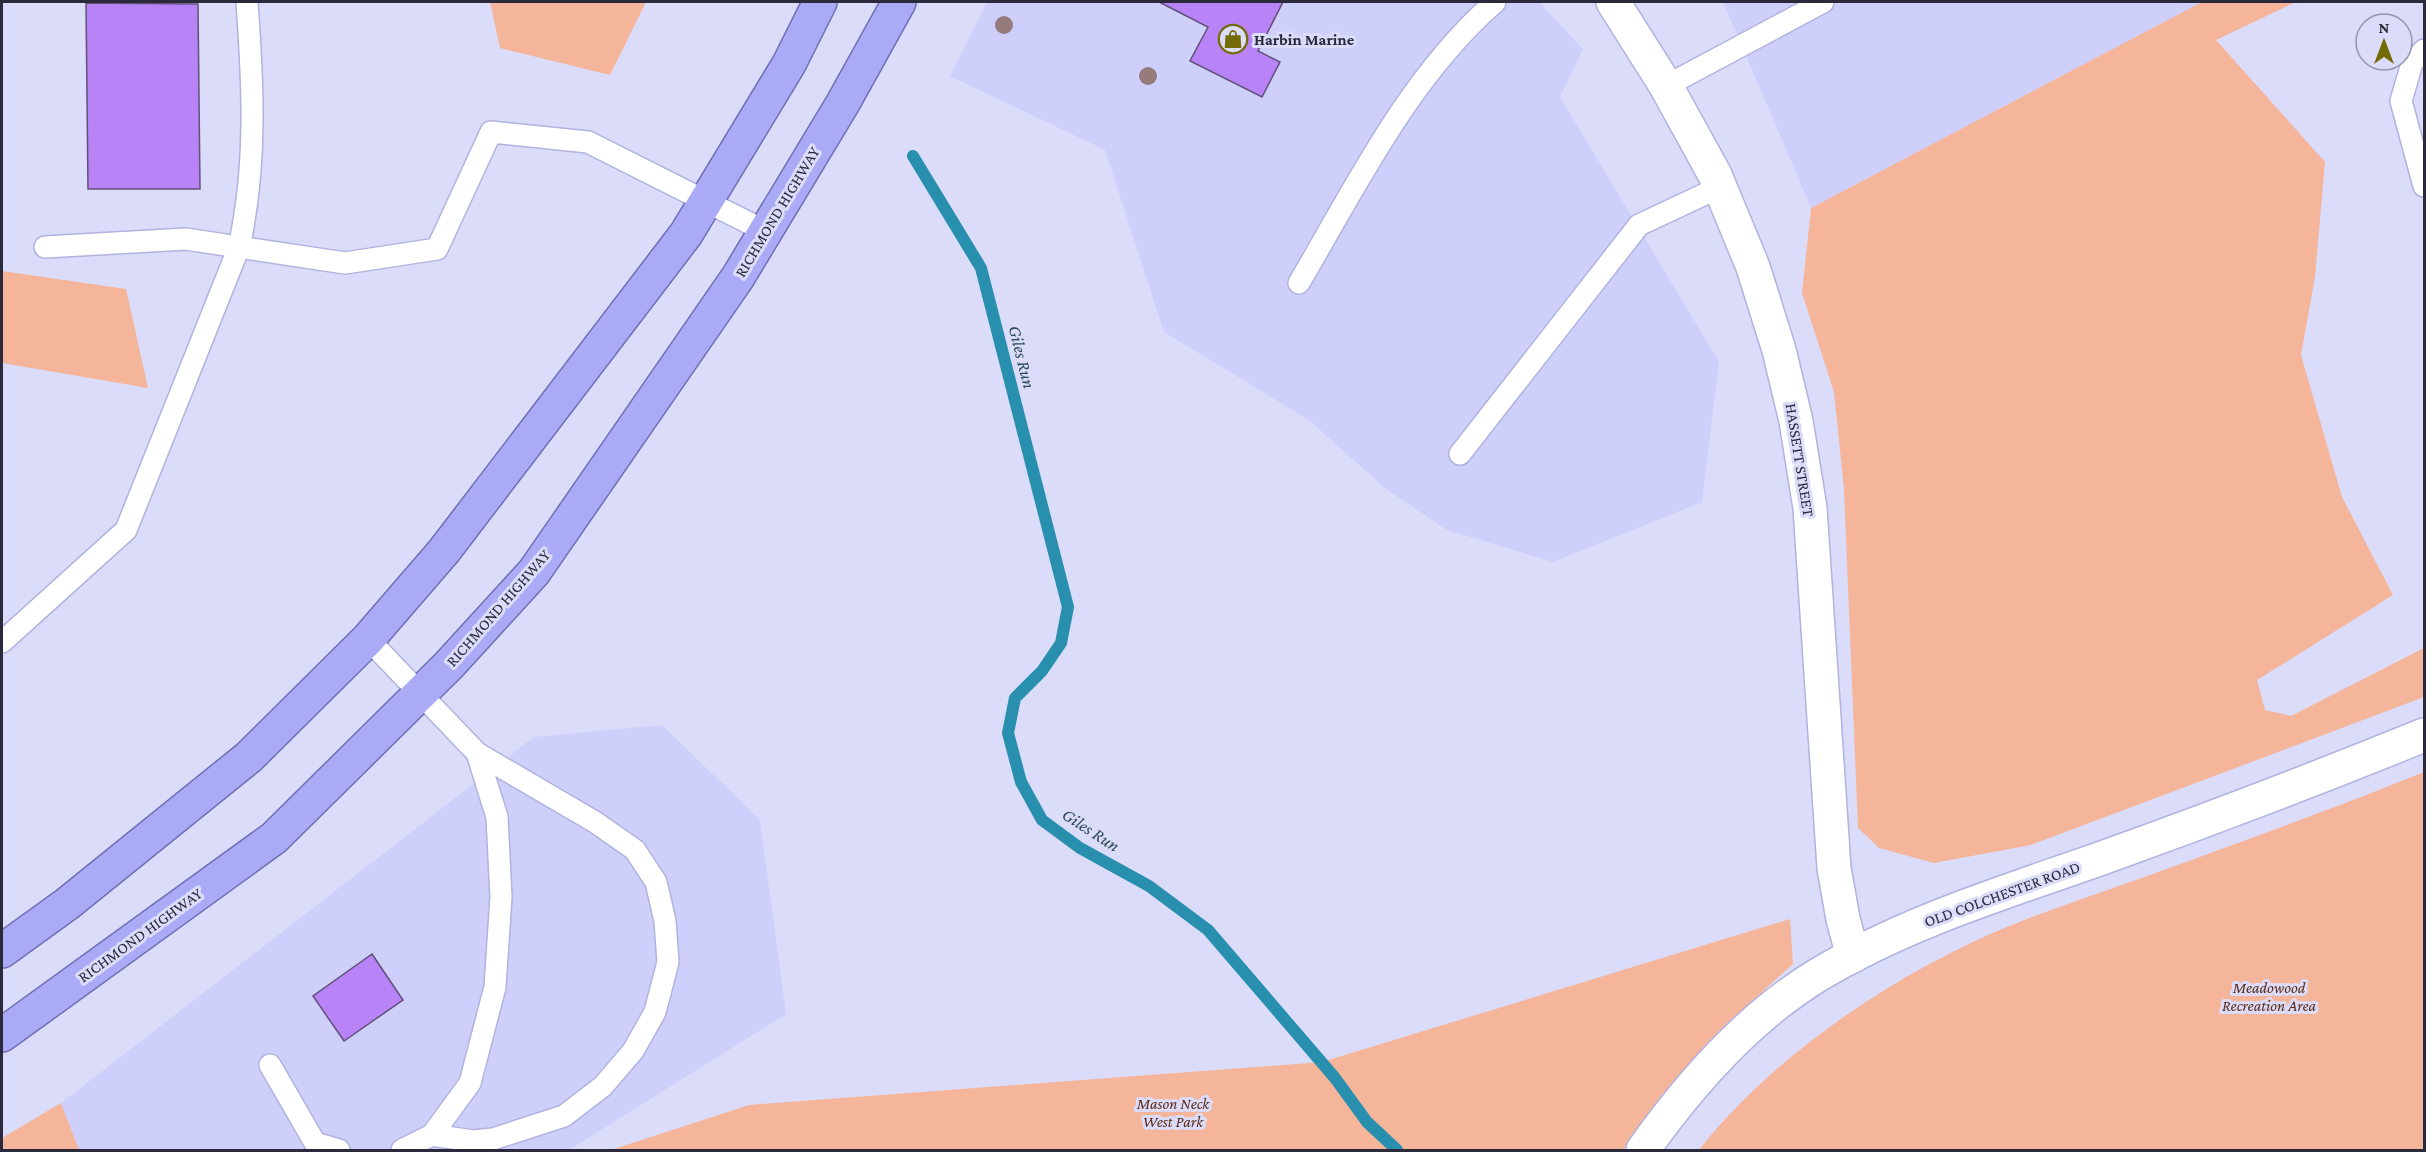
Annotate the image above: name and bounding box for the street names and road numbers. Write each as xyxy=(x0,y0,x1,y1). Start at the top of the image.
street label: RICHMOND HIGHWAY xyxy=(731,143,823,280)
street label: HASSETT STREET xyxy=(1783,402,1817,518)
street label: RICHMOND HIGHWAY xyxy=(443,546,554,670)
street label: OLD COLCHESTER ROAD xyxy=(1922,858,2082,930)
street label: RICHMOND HIGHWAY xyxy=(75,884,206,986)

